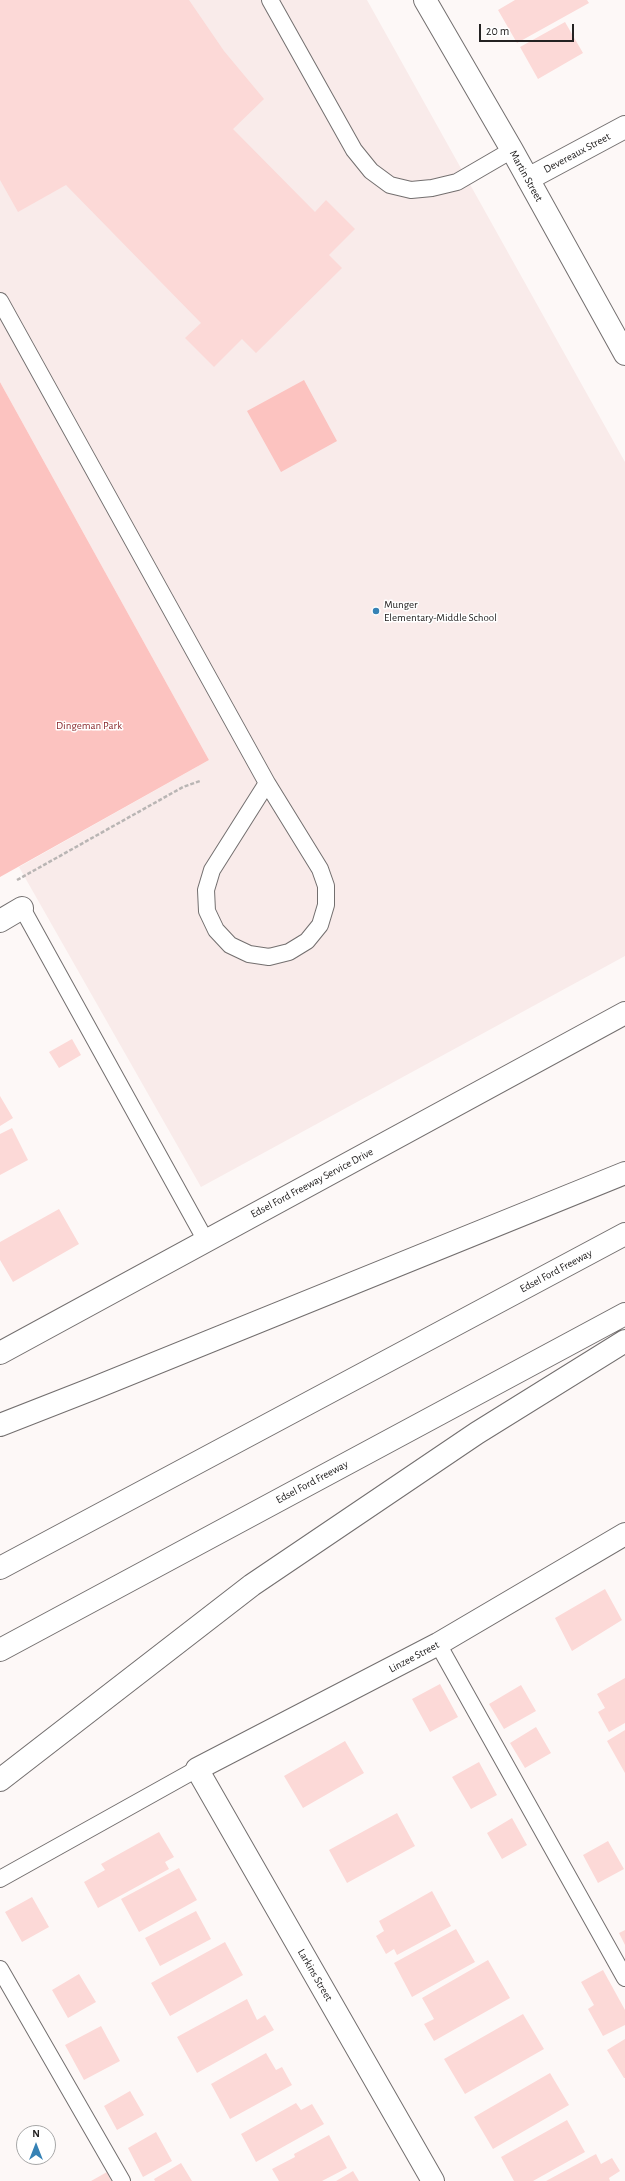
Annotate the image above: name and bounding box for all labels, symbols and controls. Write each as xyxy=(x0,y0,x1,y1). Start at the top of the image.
scale bar xyxy=(481,16,576,42)
text: 20 m xyxy=(486,25,509,37)
street label: Devereaux Street xyxy=(541,130,613,176)
street label: Martin Street xyxy=(506,148,546,204)
place label: Munger Elementary-Middle School xyxy=(384,598,497,624)
marker: Munger Elementary-Middle School xyxy=(371,606,381,616)
park label: Dingeman Park xyxy=(56,719,122,733)
street label: Edsel Ford Freeway Service Drive xyxy=(248,1145,376,1221)
street label: Edsel Ford Freeway xyxy=(518,1246,594,1296)
street label: Edsel Ford Freeway xyxy=(274,1457,350,1507)
street label: Linzee Street xyxy=(387,1638,441,1676)
street label: Larkins Street xyxy=(295,1946,335,2004)
north arrow xyxy=(16,2125,56,2165)
text: N xyxy=(32,2128,40,2139)

